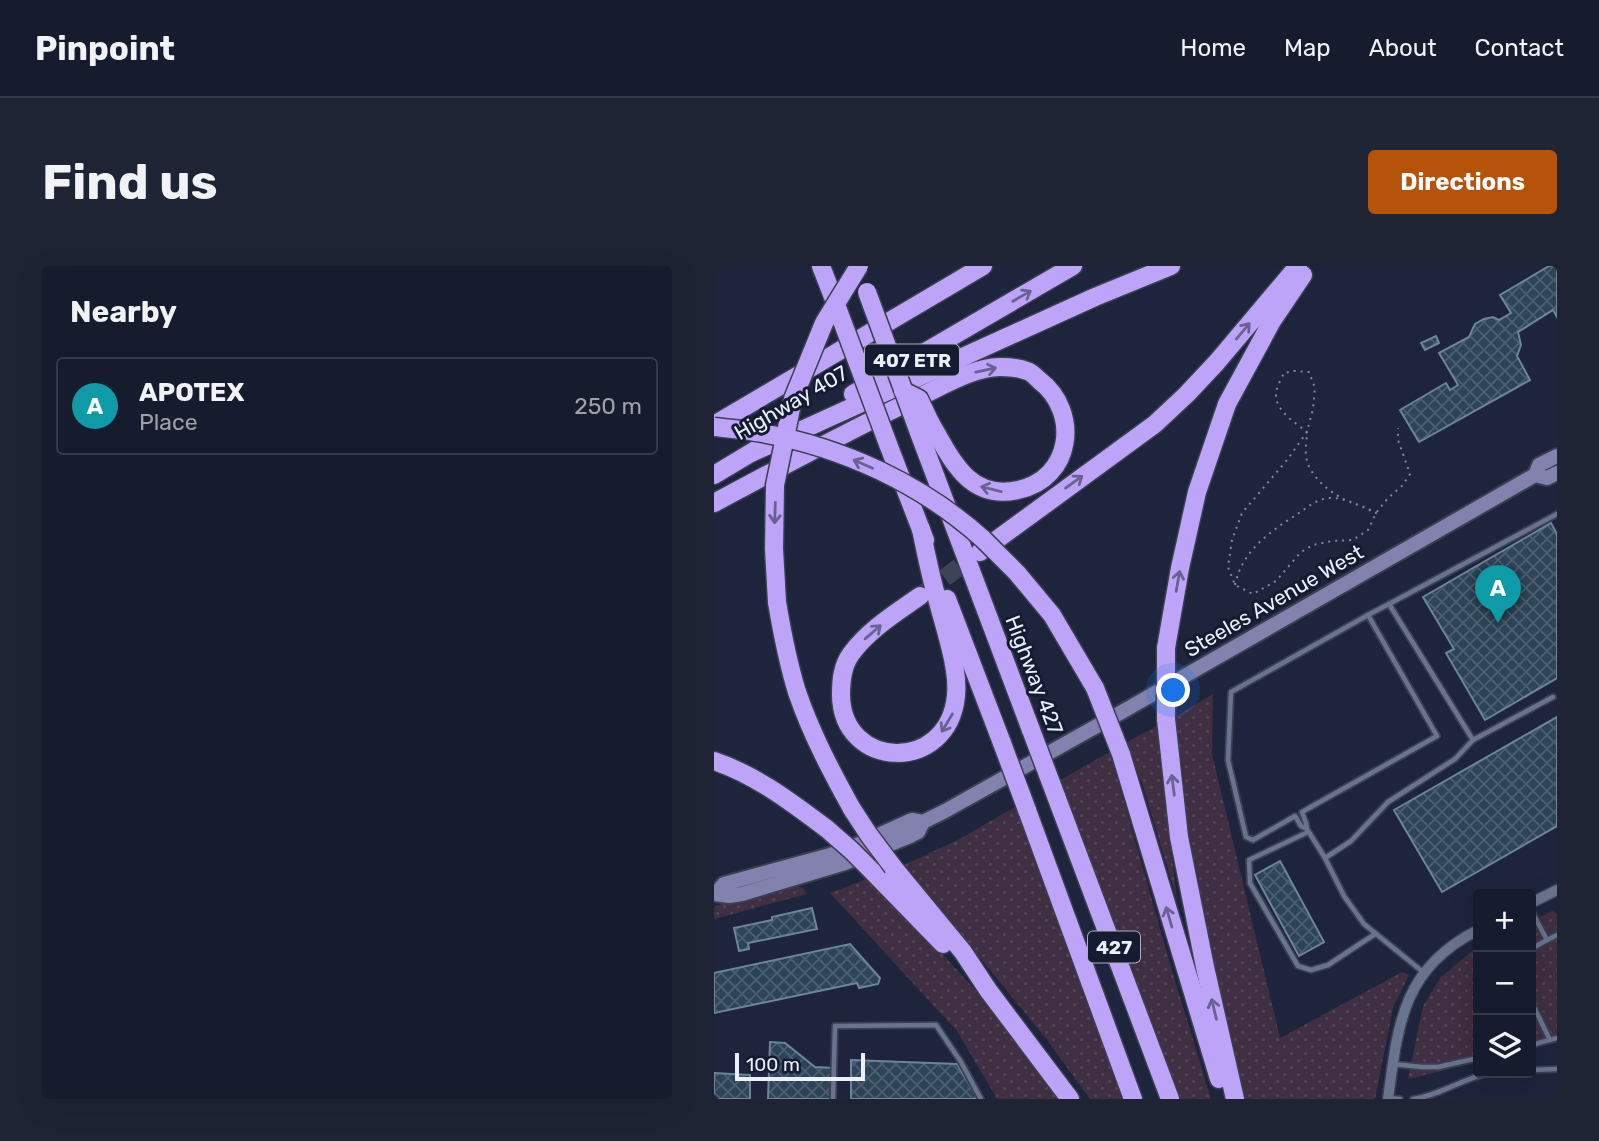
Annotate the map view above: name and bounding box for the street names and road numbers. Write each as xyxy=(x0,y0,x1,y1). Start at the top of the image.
road number: 407 ETR xyxy=(865,344,959,376)
street label: Highway 407 xyxy=(730,360,852,445)
street label: Steeles Avenue West xyxy=(1180,539,1368,662)
street label: Highway 427 xyxy=(1000,612,1069,738)
road number: 427 xyxy=(1088,932,1140,962)

